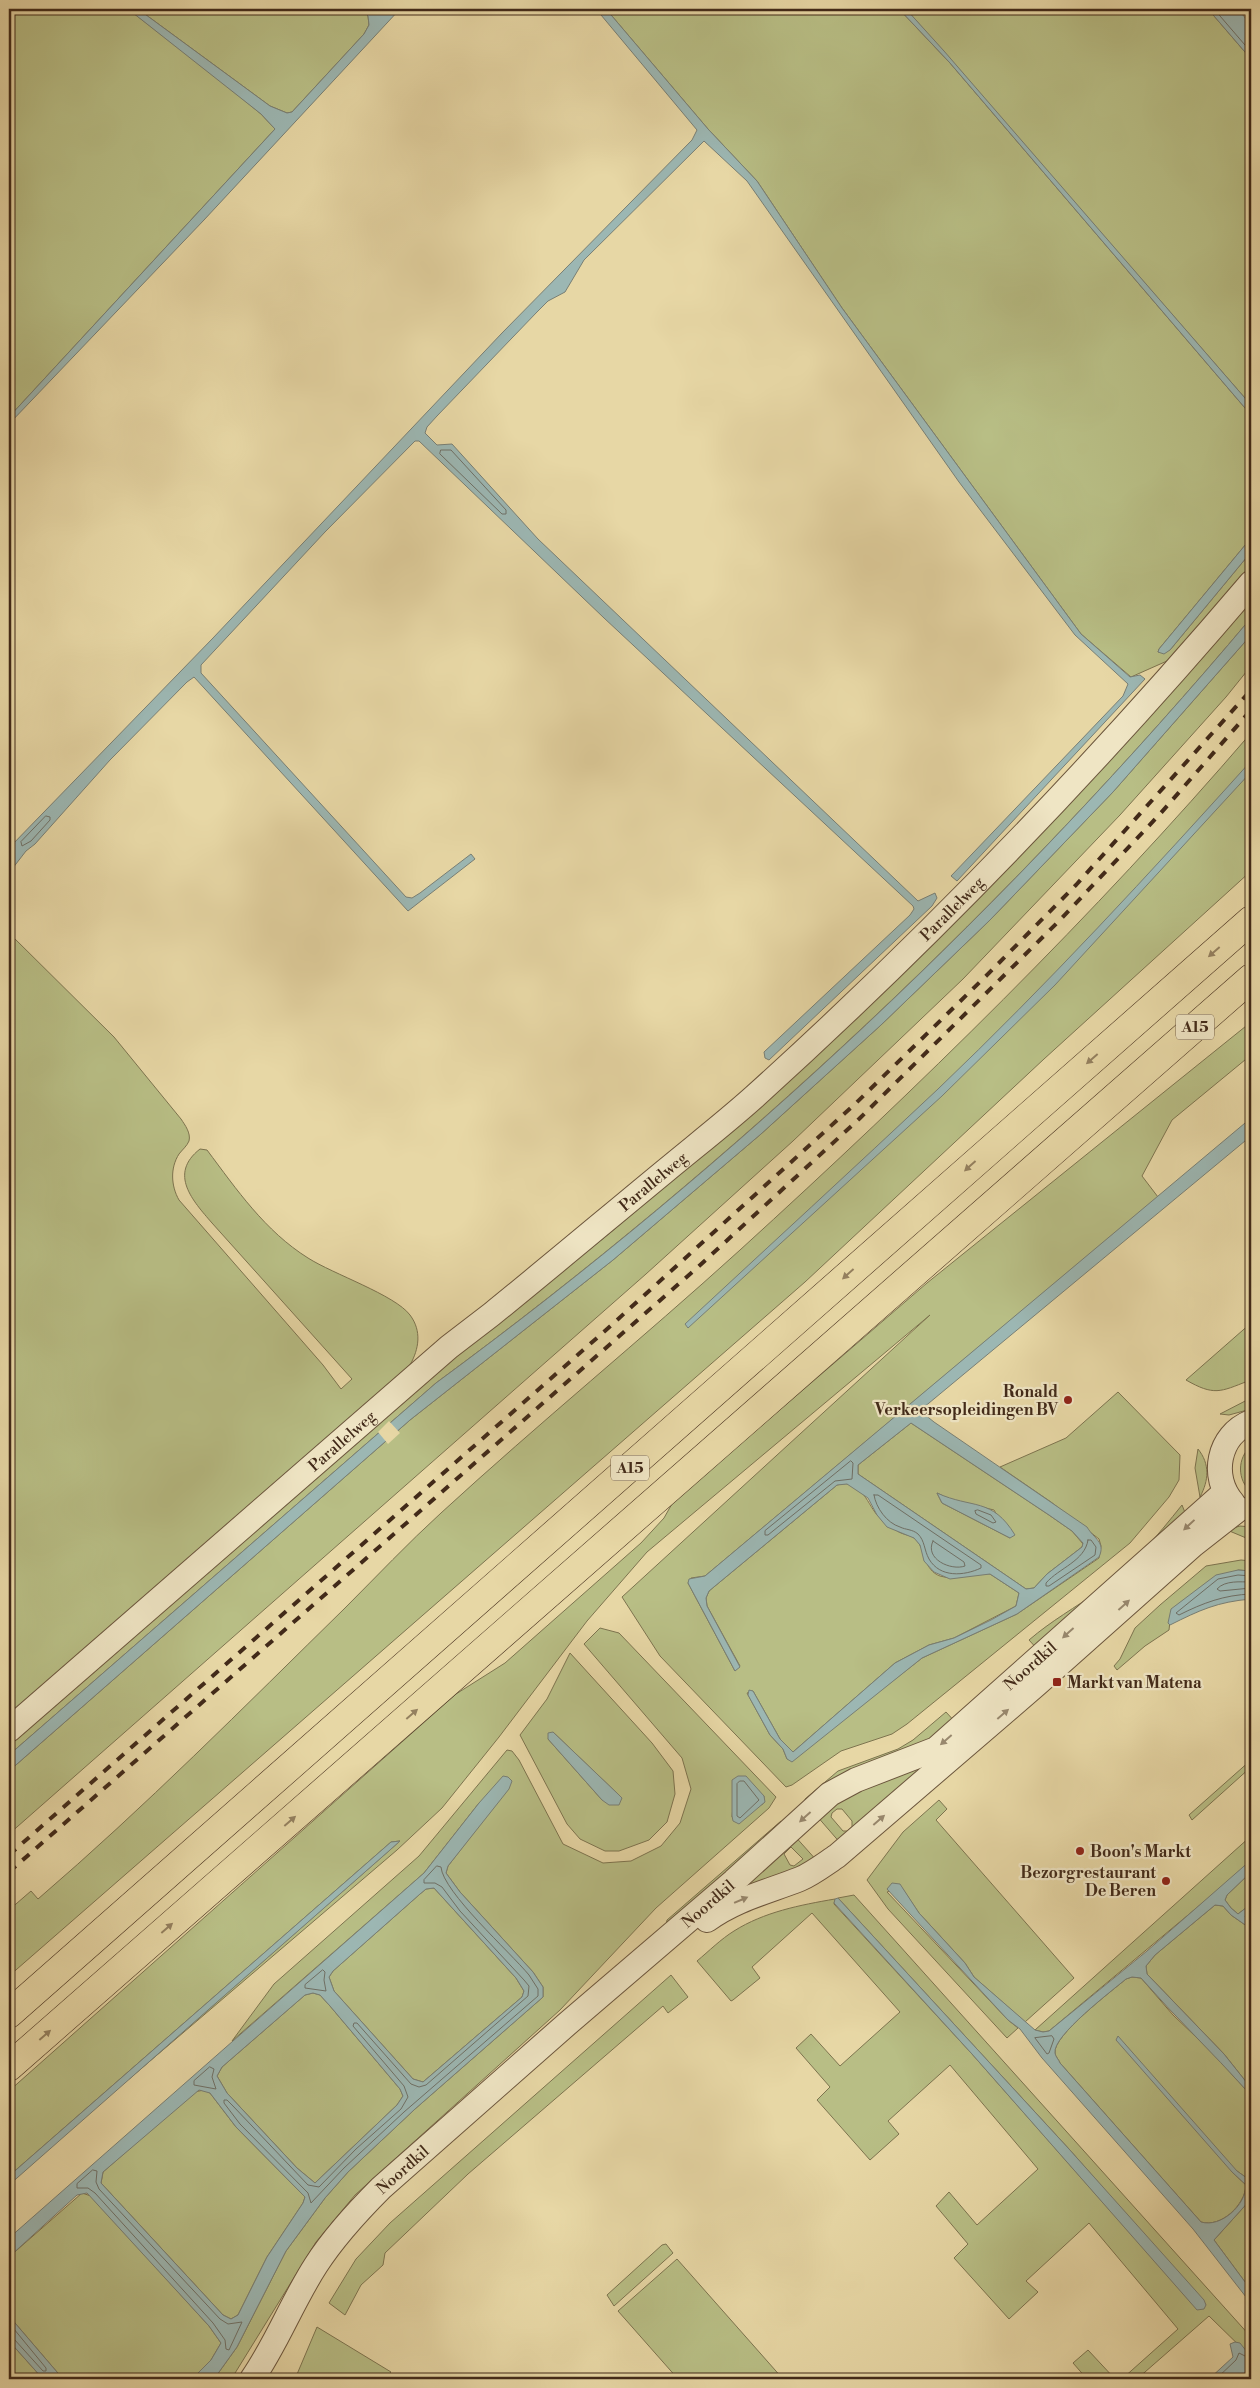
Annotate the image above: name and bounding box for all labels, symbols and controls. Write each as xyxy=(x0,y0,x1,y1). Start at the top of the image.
street label: Parallelweg xyxy=(916,872,989,946)
one-way arrow xyxy=(1209,946,1221,958)
road number: A15 xyxy=(1176,1014,1214,1040)
one-way arrow xyxy=(1086,1053,1098,1064)
street label: Parallelweg xyxy=(615,1148,692,1216)
one-way arrow xyxy=(964,1160,976,1172)
one-way arrow xyxy=(843,1268,855,1280)
place label: Ronald Verkeersopleidingen BV xyxy=(874,1382,1058,1420)
marker: Ronald Verkeersopleidingen BV xyxy=(1062,1394,1074,1406)
street label: Parallelweg xyxy=(304,1406,381,1476)
road number: A15 xyxy=(611,1456,649,1480)
one-way arrow xyxy=(1182,1519,1195,1530)
one-way arrow xyxy=(1117,1600,1130,1611)
one-way arrow xyxy=(1062,1627,1074,1639)
street label: Noordkil xyxy=(1000,1637,1061,1695)
place label: Markt van Matena xyxy=(1067,1673,1202,1693)
marker: Markt van Matena xyxy=(1051,1676,1063,1688)
one-way arrow xyxy=(405,1708,418,1719)
one-way arrow xyxy=(996,1708,1009,1719)
one-way arrow xyxy=(940,1735,953,1746)
one-way arrow xyxy=(799,1811,811,1823)
one-way arrow xyxy=(873,1814,886,1825)
one-way arrow xyxy=(283,1815,295,1827)
place label: Boon's Markt xyxy=(1090,1842,1191,1862)
marker: Boon's Markt xyxy=(1074,1845,1086,1857)
place label: Bezorgrestaurant De Beren xyxy=(1020,1863,1156,1901)
marker: Bezorgrestaurant De Beren xyxy=(1160,1875,1172,1887)
street label: Noordkil xyxy=(678,1876,739,1933)
one-way arrow xyxy=(734,1896,748,1904)
one-way arrow xyxy=(161,1922,173,1934)
one-way arrow xyxy=(39,2030,52,2041)
street label: Noordkil xyxy=(372,2141,434,2199)

